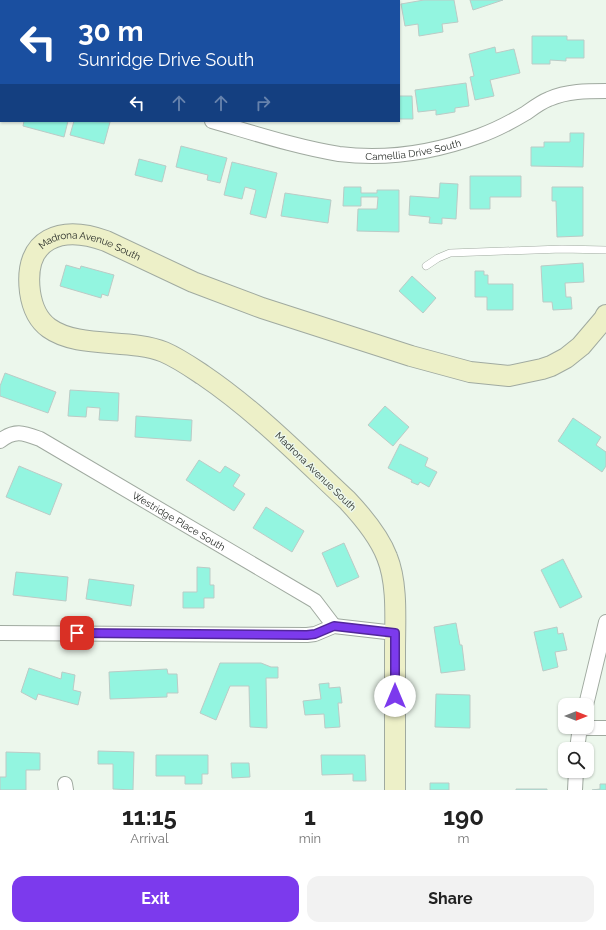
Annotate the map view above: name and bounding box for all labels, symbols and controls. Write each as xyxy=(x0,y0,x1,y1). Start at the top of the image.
text: 30 m xyxy=(78,15,144,48)
icon: left xyxy=(12,16,64,68)
text: Sunridge Drive South xyxy=(78,49,254,70)
icon: left xyxy=(126,92,148,114)
icon: ahead xyxy=(168,92,190,114)
icon: ahead xyxy=(210,92,232,114)
icon: right xyxy=(252,92,274,114)
street label: Camellia Drive South xyxy=(365,137,462,162)
street label: Madrona Avenue South xyxy=(36,229,143,263)
street label: Madrona Avenue South xyxy=(273,430,358,513)
street label: Westridge Place South xyxy=(130,490,227,553)
pin xyxy=(60,616,94,650)
icon: arrive xyxy=(66,622,88,644)
position arrow xyxy=(374,675,416,717)
north arrow xyxy=(558,698,594,734)
map controls xyxy=(558,698,594,778)
button: search xyxy=(558,742,594,778)
text: 11:15 xyxy=(122,802,177,831)
text: 1 xyxy=(304,802,316,831)
text: 190 xyxy=(443,802,484,831)
text: Arrival xyxy=(130,831,168,846)
text: min xyxy=(299,831,321,846)
text: m xyxy=(458,831,470,846)
button: Exit xyxy=(12,876,299,922)
button: Share xyxy=(307,876,594,922)

